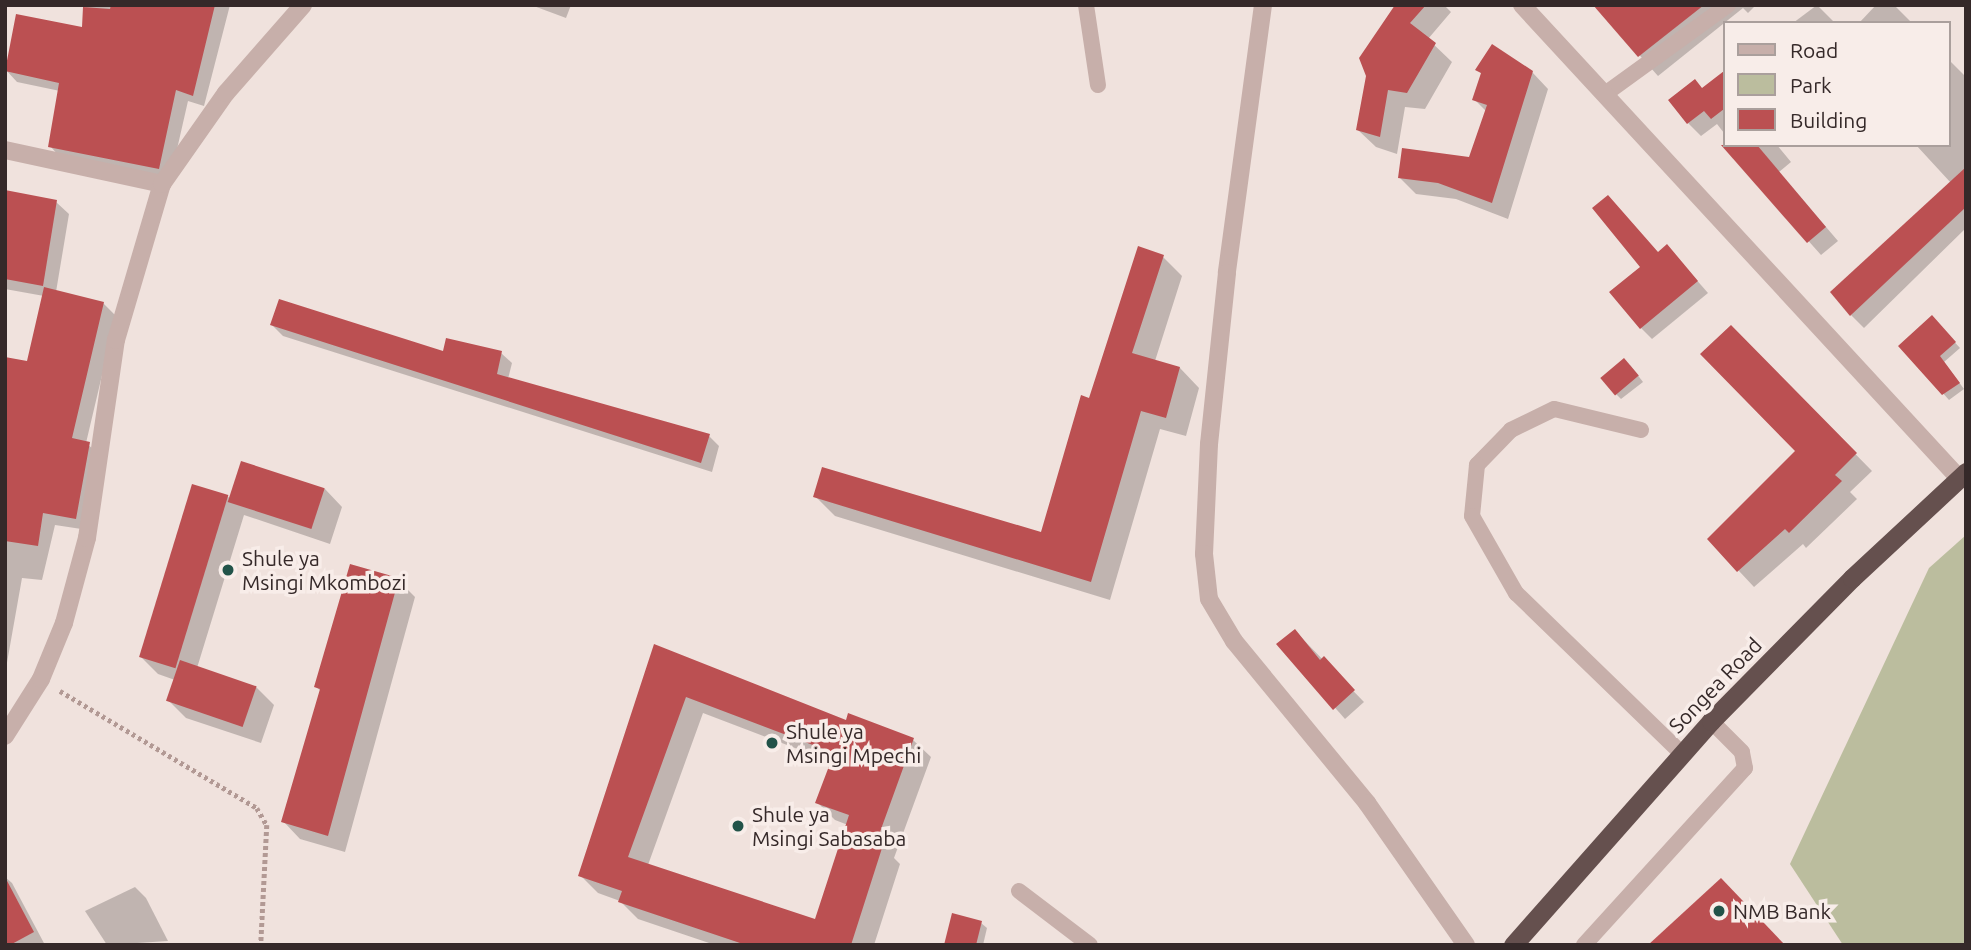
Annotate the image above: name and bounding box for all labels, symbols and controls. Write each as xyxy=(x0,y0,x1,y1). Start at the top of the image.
legend xyxy=(1722,21,1950,147)
text: Road xyxy=(1790,38,1838,62)
text: Park xyxy=(1790,73,1832,97)
text: Building xyxy=(1790,108,1867,132)
place label: Shule ya Msingi Mkombozi xyxy=(242,545,406,595)
marker: Shule ya Msingi Mkombozi xyxy=(220,562,236,578)
street label: Songea Road xyxy=(1663,632,1767,738)
place label: Shule ya Msingi Mpechi xyxy=(786,718,921,768)
marker: Shule ya Msingi Mpechi xyxy=(764,735,780,751)
place label: Shule ya Msingi Sabasaba xyxy=(752,801,906,851)
marker: Shule ya Msingi Sabasaba xyxy=(730,818,746,834)
place label: NMB Bank xyxy=(1733,898,1831,924)
marker: NMB Bank xyxy=(1711,903,1727,919)

